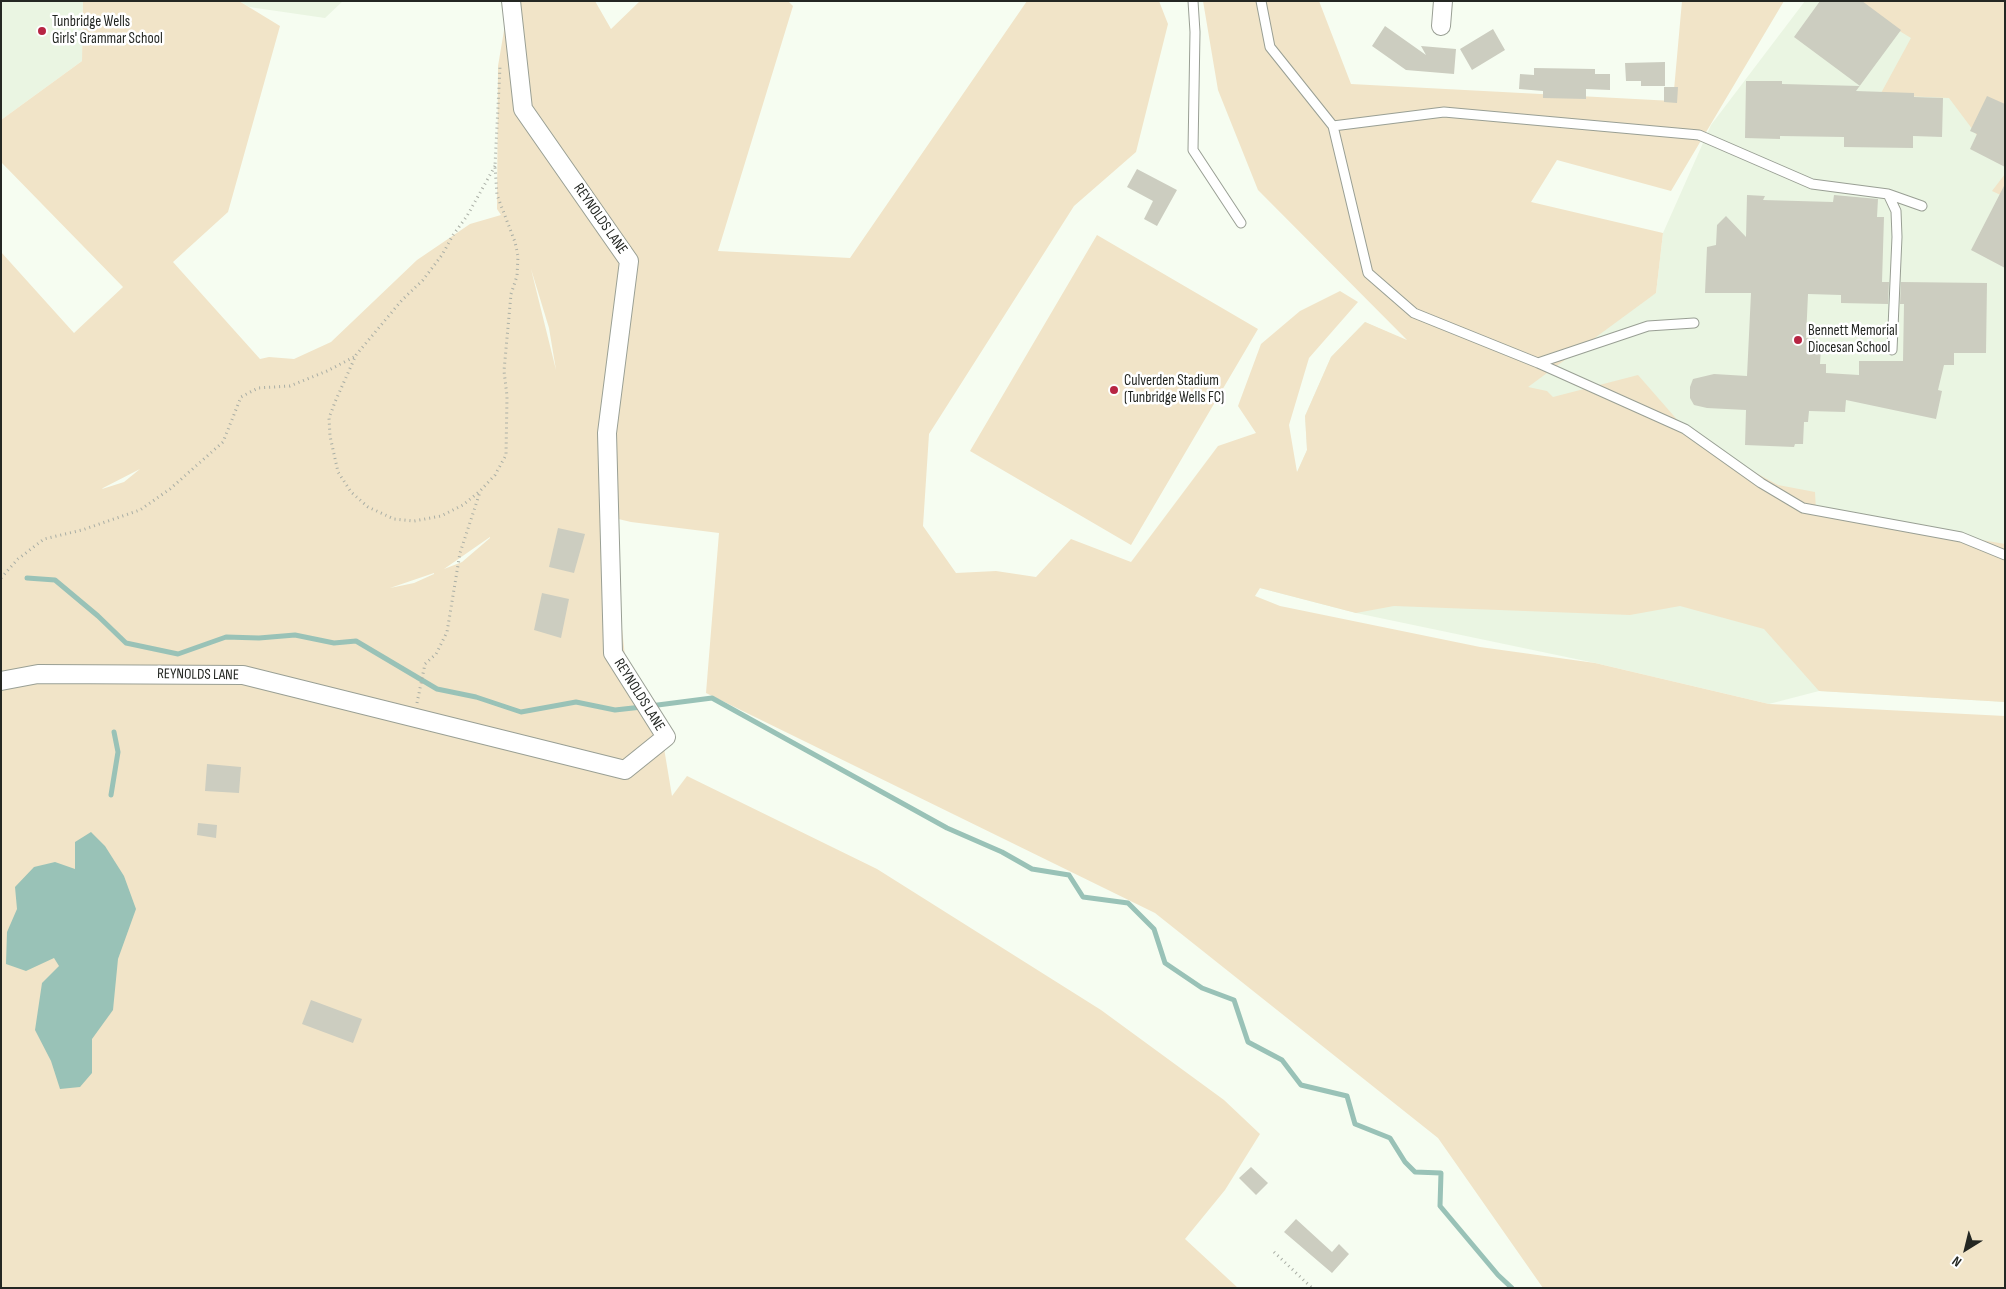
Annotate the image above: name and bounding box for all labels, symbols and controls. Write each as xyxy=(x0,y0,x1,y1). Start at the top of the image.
place label: Tunbridge Wells Girls' Grammar School xyxy=(52,13,163,48)
marker: Tunbridge Wells Girls' Grammar School xyxy=(36,25,48,37)
street label: REYNOLDS LANE xyxy=(569,180,631,258)
place label: Bennett Memorial Diocesan School xyxy=(1808,322,1898,357)
marker: Bennett Memorial Diocesan School xyxy=(1792,334,1804,346)
place label: Culverden Stadium (Tunbridge Wells FC) xyxy=(1124,372,1224,407)
marker: Culverden Stadium (Tunbridge Wells FC) xyxy=(1108,384,1120,396)
street label: REYNOLDS LANE xyxy=(610,655,668,735)
street label: REYNOLDS LANE xyxy=(157,665,239,685)
north arrow xyxy=(1941,1224,1991,1274)
text: N xyxy=(1949,1252,1965,1271)

